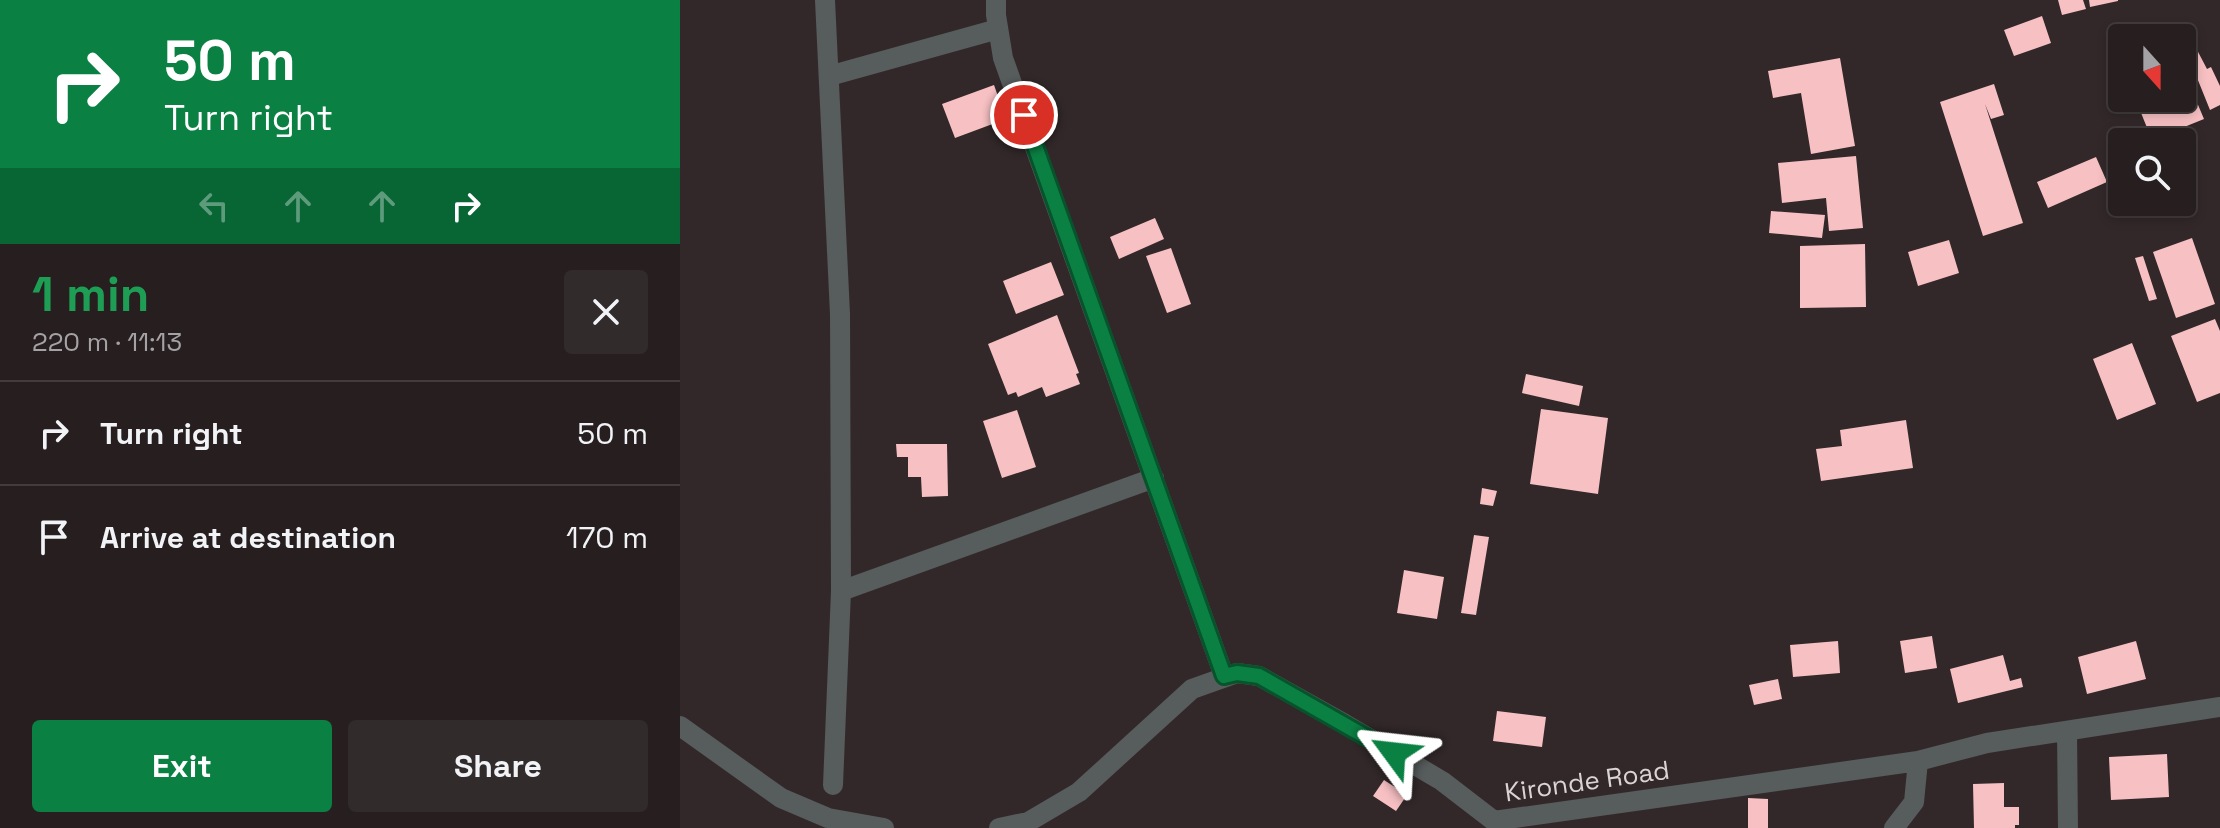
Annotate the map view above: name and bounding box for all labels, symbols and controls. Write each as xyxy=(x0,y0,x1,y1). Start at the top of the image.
north arrow xyxy=(2108,24,2196,112)
map controls xyxy=(2108,24,2196,216)
text: 50 m xyxy=(164,25,296,96)
icon: right xyxy=(32,32,136,136)
pin xyxy=(990,81,1058,149)
icon: arrive xyxy=(1002,93,1046,137)
text: Turn right xyxy=(164,95,333,141)
button: search xyxy=(2108,128,2196,216)
icon: left xyxy=(192,184,236,228)
icon: ahead xyxy=(276,184,320,228)
icon: ahead xyxy=(360,184,404,228)
icon: right xyxy=(444,184,488,228)
text: 1 min xyxy=(32,264,149,325)
button: close xyxy=(564,270,648,354)
text: 220 m · 11:13 xyxy=(32,325,182,359)
icon: right xyxy=(32,411,76,455)
text: Turn right xyxy=(100,414,243,453)
text: 50 m xyxy=(577,414,648,453)
icon: arrive xyxy=(32,515,76,559)
text: Arrive at destination xyxy=(100,518,396,557)
text: 170 m xyxy=(566,518,648,557)
position arrow xyxy=(1352,711,1436,795)
button: Exit xyxy=(32,720,332,812)
button: Share xyxy=(348,720,648,812)
street label: Kironde Road xyxy=(1502,753,1672,809)

